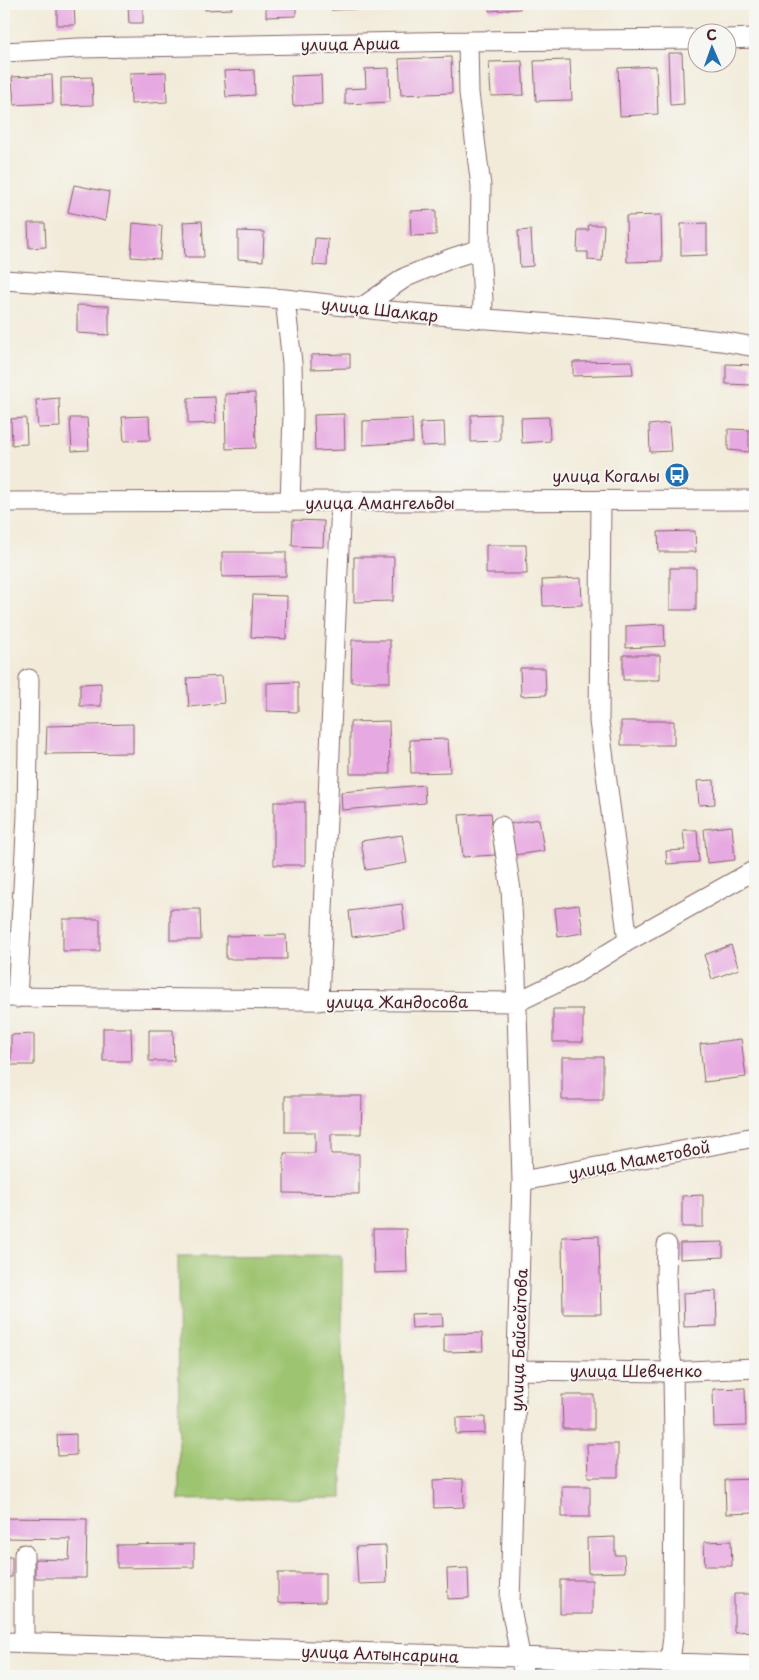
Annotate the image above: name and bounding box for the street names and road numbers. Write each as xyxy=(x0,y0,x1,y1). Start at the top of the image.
street label: улица Арша xyxy=(300,30,400,56)
street label: улица Шалкар xyxy=(320,291,440,327)
street label: улица Амангельды xyxy=(305,490,455,514)
street label: улица Жандосова xyxy=(326,989,468,1013)
street label: улица Маметовой xyxy=(566,1134,712,1184)
street label: улица Байсейтова xyxy=(504,1268,532,1412)
street label: улица Шевченко xyxy=(570,1358,702,1382)
street label: улица Алтынсарина xyxy=(301,1638,459,1668)

